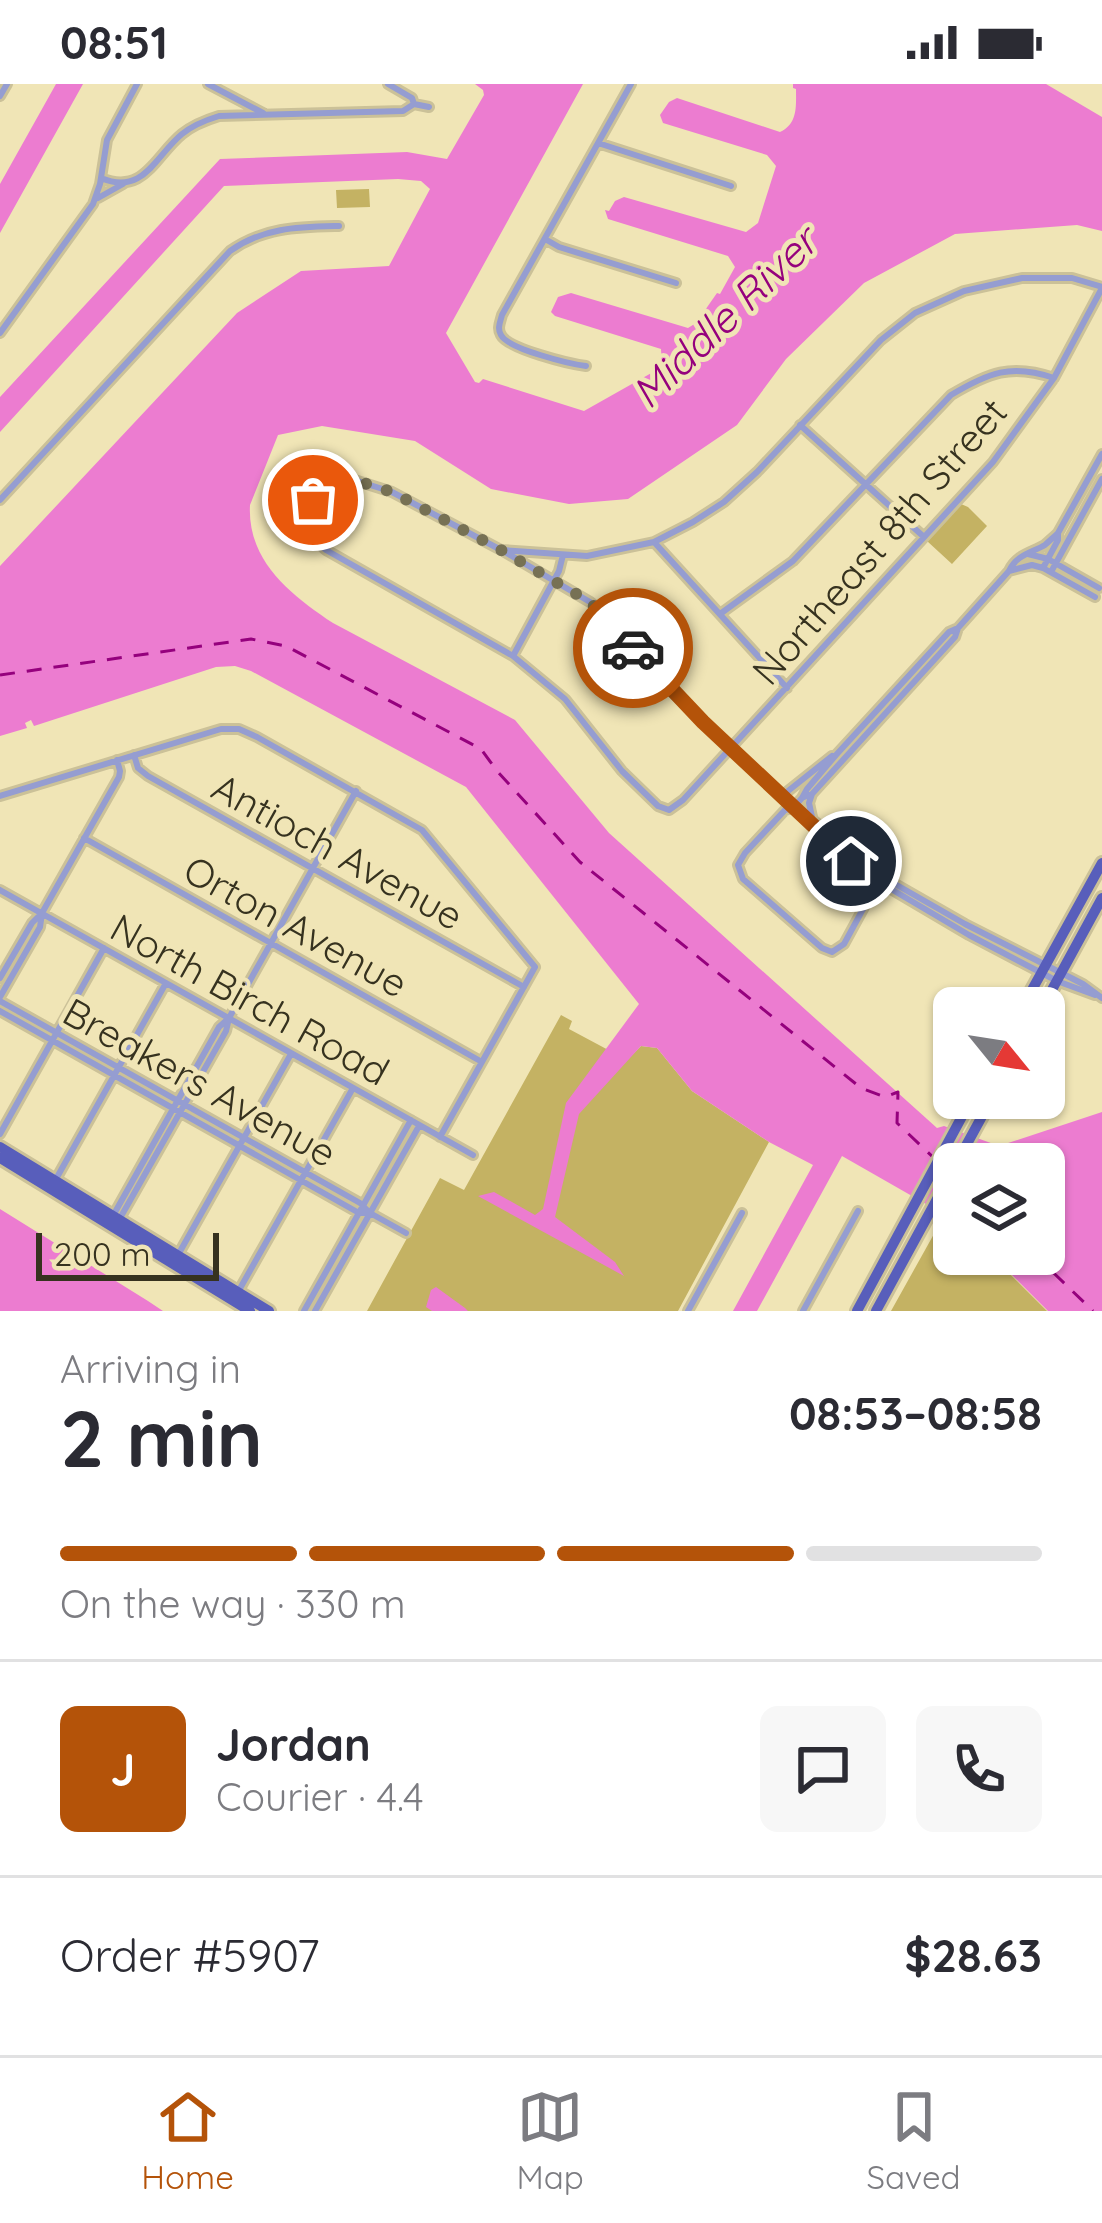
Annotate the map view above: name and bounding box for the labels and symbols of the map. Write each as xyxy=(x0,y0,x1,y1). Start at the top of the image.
water label: Middle River xyxy=(620,212,832,419)
street label: Northeast 8th Street xyxy=(741,388,1017,694)
pin xyxy=(262,449,364,551)
courier xyxy=(573,588,693,708)
street label: Antioch Avenue xyxy=(204,762,472,940)
pin xyxy=(800,810,902,912)
street label: Orton Avenue xyxy=(176,844,416,1008)
street label: North Birch Road xyxy=(102,902,398,1096)
street label: Breakers Avenue xyxy=(55,987,345,1177)
north arrow xyxy=(933,987,1065,1119)
scale bar xyxy=(36,1227,219,1280)

